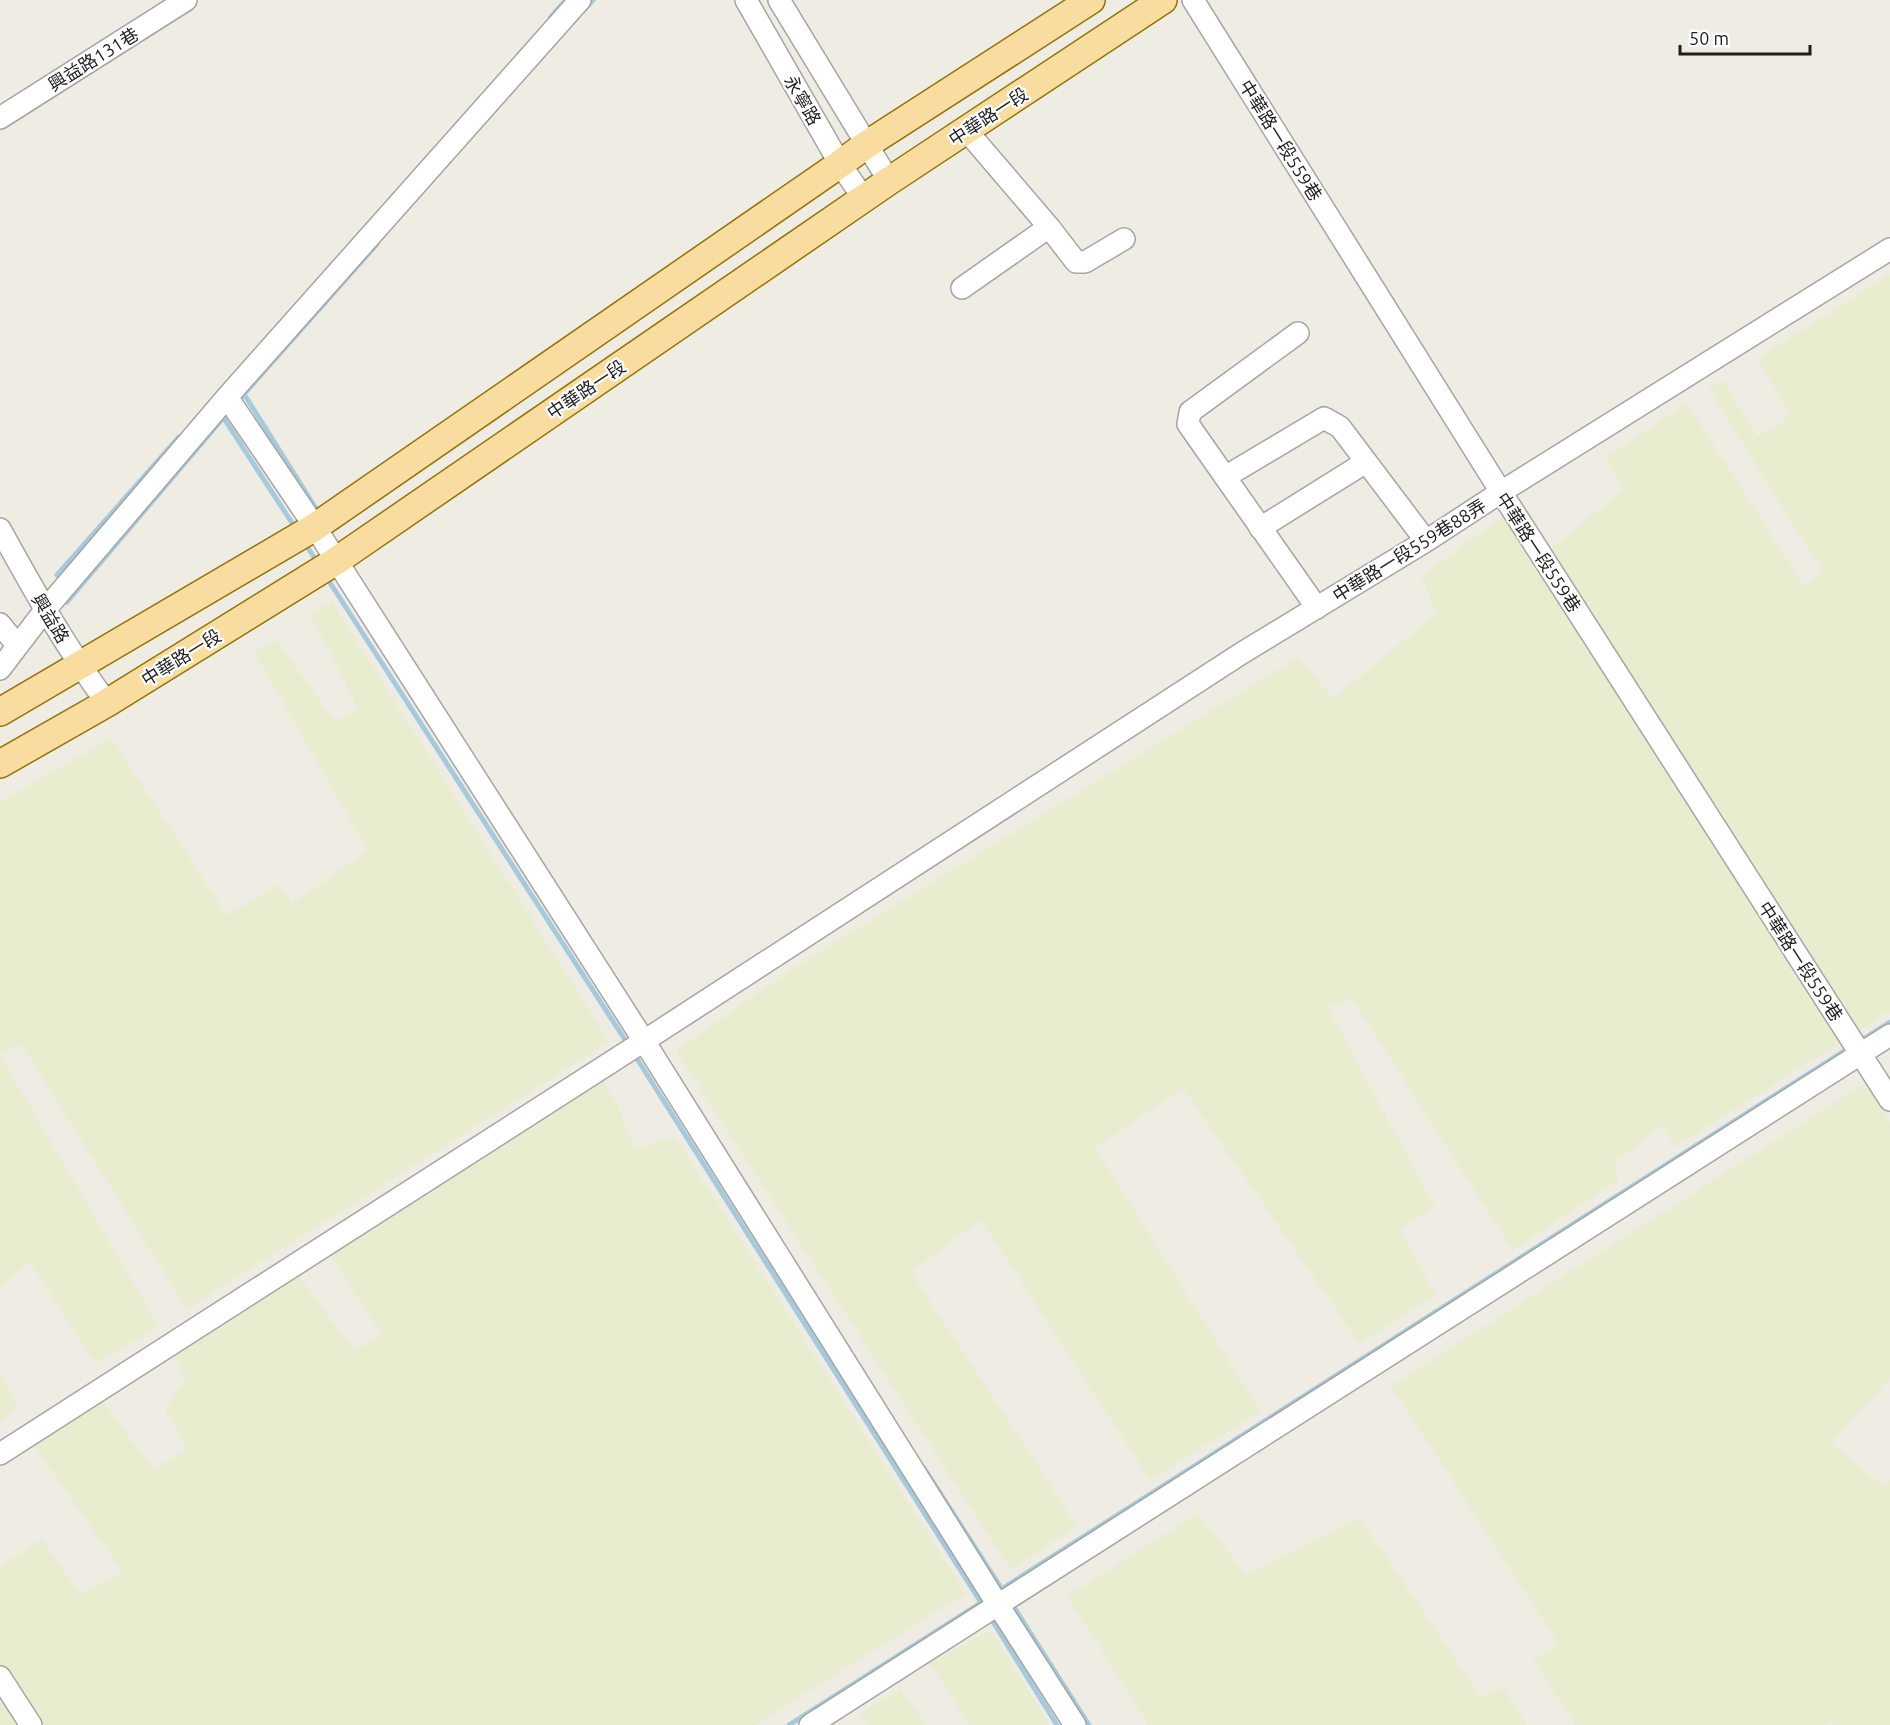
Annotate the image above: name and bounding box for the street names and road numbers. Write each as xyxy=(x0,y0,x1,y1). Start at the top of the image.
street label: 興益路131巷 xyxy=(44,23,142,95)
street label: 永寧路 xyxy=(781,72,825,128)
street label: 中華路一段559巷 xyxy=(1236,76,1326,204)
street label: 中華路一段 xyxy=(945,83,1031,149)
street label: 中華路一段 xyxy=(543,356,629,422)
street label: 中華路一段559巷 xyxy=(1493,488,1585,616)
street label: 中華路一段559巷88弄 xyxy=(1329,495,1489,605)
street label: 興益路 xyxy=(29,590,73,646)
street label: 中華路一段 xyxy=(138,625,224,689)
street label: 中華路一段559巷 xyxy=(1755,897,1847,1025)

